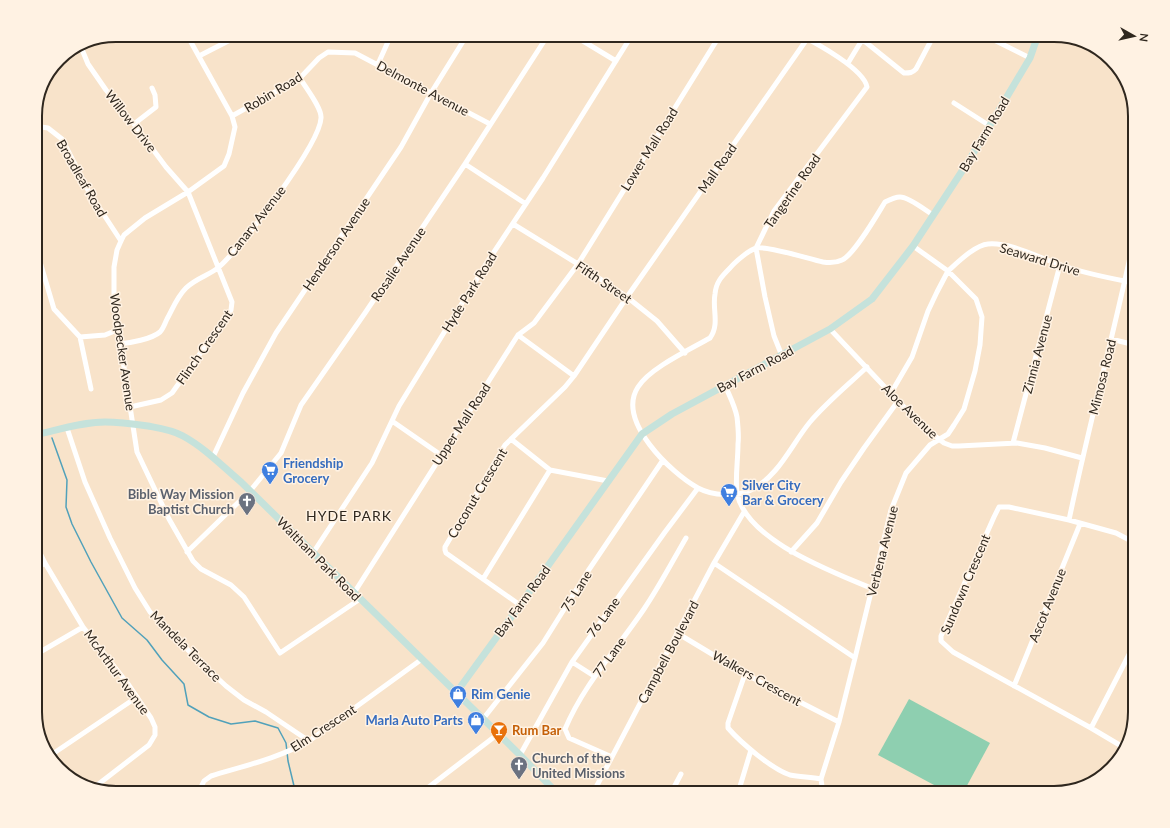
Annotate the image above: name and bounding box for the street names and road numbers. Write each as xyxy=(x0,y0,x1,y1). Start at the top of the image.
street label: Delmonte Avenue xyxy=(374,57,472,119)
street label: Robin Road xyxy=(241,68,305,116)
street label: Willow Drive xyxy=(102,87,160,155)
street label: Bay Farm Road xyxy=(955,94,1013,174)
street label: Lower Mall Road xyxy=(617,105,681,193)
street label: Broadleaf Road xyxy=(53,136,111,220)
street label: Mall Road xyxy=(694,140,740,196)
street label: Tangerine Road xyxy=(760,151,824,231)
street label: Canary Avenue xyxy=(223,182,289,260)
street label: Henderson Avenue xyxy=(299,194,373,294)
street label: Rosalie Avenue xyxy=(367,224,429,304)
street label: Seaward Drive xyxy=(998,239,1082,279)
street label: Hyde Park Road xyxy=(438,249,500,335)
street label: Fifth Street xyxy=(573,257,635,307)
street label: Woodpecker Avenue xyxy=(107,292,139,412)
street label: Flinch Crescent xyxy=(172,306,236,388)
street label: Zinnia Avenue xyxy=(1019,313,1055,395)
street label: Mimosa Road xyxy=(1085,338,1119,416)
street label: Bay Farm Road xyxy=(714,342,796,396)
street label: Upper Mall Road xyxy=(428,380,494,468)
street label: Aloe Avenue xyxy=(879,380,942,442)
street label: Coconut Crescent xyxy=(444,445,510,541)
street label: Verbena Avenue xyxy=(863,504,901,598)
street label: Waltham Park Road xyxy=(274,514,364,604)
street label: Sundown Crescent xyxy=(937,531,993,636)
street label: Bay Farm Road xyxy=(491,562,553,640)
street label: Ascot Avenue xyxy=(1025,566,1069,644)
street label: 75 Lane xyxy=(557,567,595,615)
street label: 76 Lane xyxy=(583,594,623,640)
street label: Campbell Boulevard xyxy=(634,598,702,706)
street label: Mandela Terrace xyxy=(147,607,225,685)
street label: McArthur Avenue xyxy=(81,626,153,718)
street label: 77 Lane xyxy=(589,634,629,680)
street label: Walkers Crescent xyxy=(710,647,805,709)
street label: Elm Crescent xyxy=(287,701,359,755)

